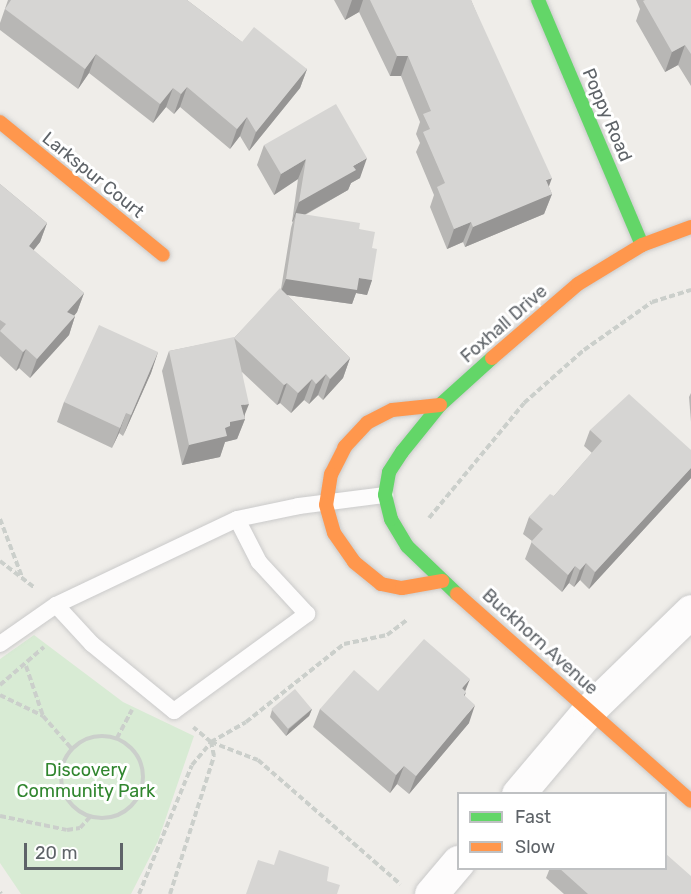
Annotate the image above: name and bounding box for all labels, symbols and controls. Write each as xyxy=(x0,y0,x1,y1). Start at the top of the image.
street label: Poppy Road xyxy=(578,65,636,165)
street label: Larkspur Court xyxy=(38,127,148,223)
street label: Foxhall Drive xyxy=(456,281,552,367)
street label: Buckhorn Avenue xyxy=(478,584,602,700)
park label: Discovery Community Park xyxy=(16,760,156,802)
legend xyxy=(457,792,667,870)
text: Fast xyxy=(515,806,551,828)
scale bar xyxy=(27,831,126,869)
text: Slow xyxy=(515,836,555,858)
text: 20 m xyxy=(35,842,77,864)

